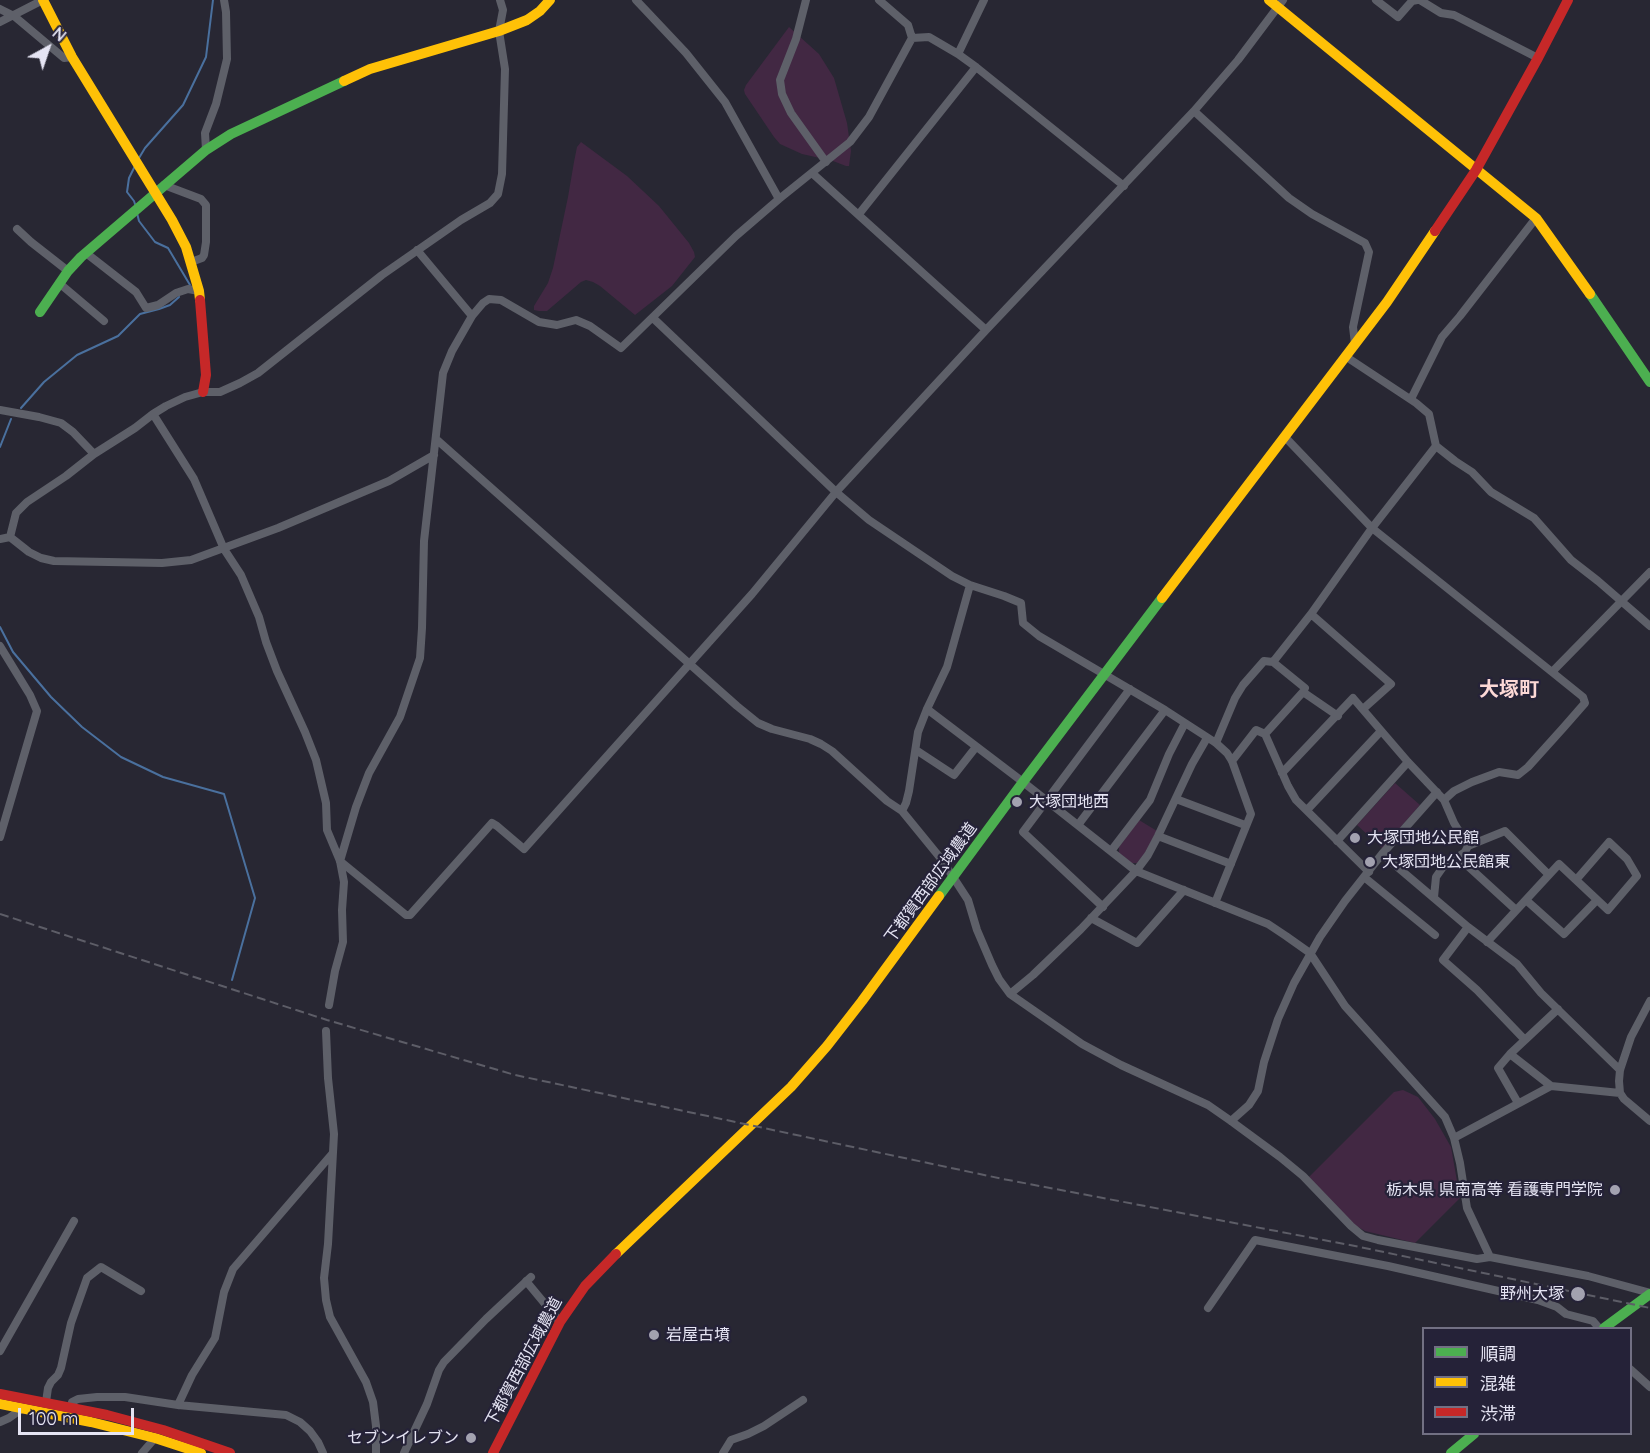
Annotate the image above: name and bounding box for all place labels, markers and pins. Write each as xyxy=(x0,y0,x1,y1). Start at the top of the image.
place label: 大塚団地西 xyxy=(1029,792,1109,812)
marker: 大塚団地西 xyxy=(1010,795,1024,809)
place label: 大塚団地公民館 xyxy=(1367,828,1479,848)
marker: 大塚団地公民館 xyxy=(1348,831,1362,845)
place label: 大塚団地公民館東 xyxy=(1382,852,1510,872)
marker: 大塚団地公民館東 xyxy=(1363,855,1377,869)
place label: 栃木県 県南高等 看護専門学院 xyxy=(1386,1180,1603,1200)
marker: 栃木県 県南高等 看護専門学院 xyxy=(1608,1183,1622,1197)
place label: 野州大塚 xyxy=(1500,1284,1564,1304)
marker: 野州大塚 xyxy=(1569,1285,1587,1303)
place label: 岩屋古墳 xyxy=(666,1325,730,1345)
marker: 岩屋古墳 xyxy=(647,1328,661,1342)
place label: セブンイレブン xyxy=(347,1428,459,1448)
marker: セブンイレブン xyxy=(464,1431,478,1445)

